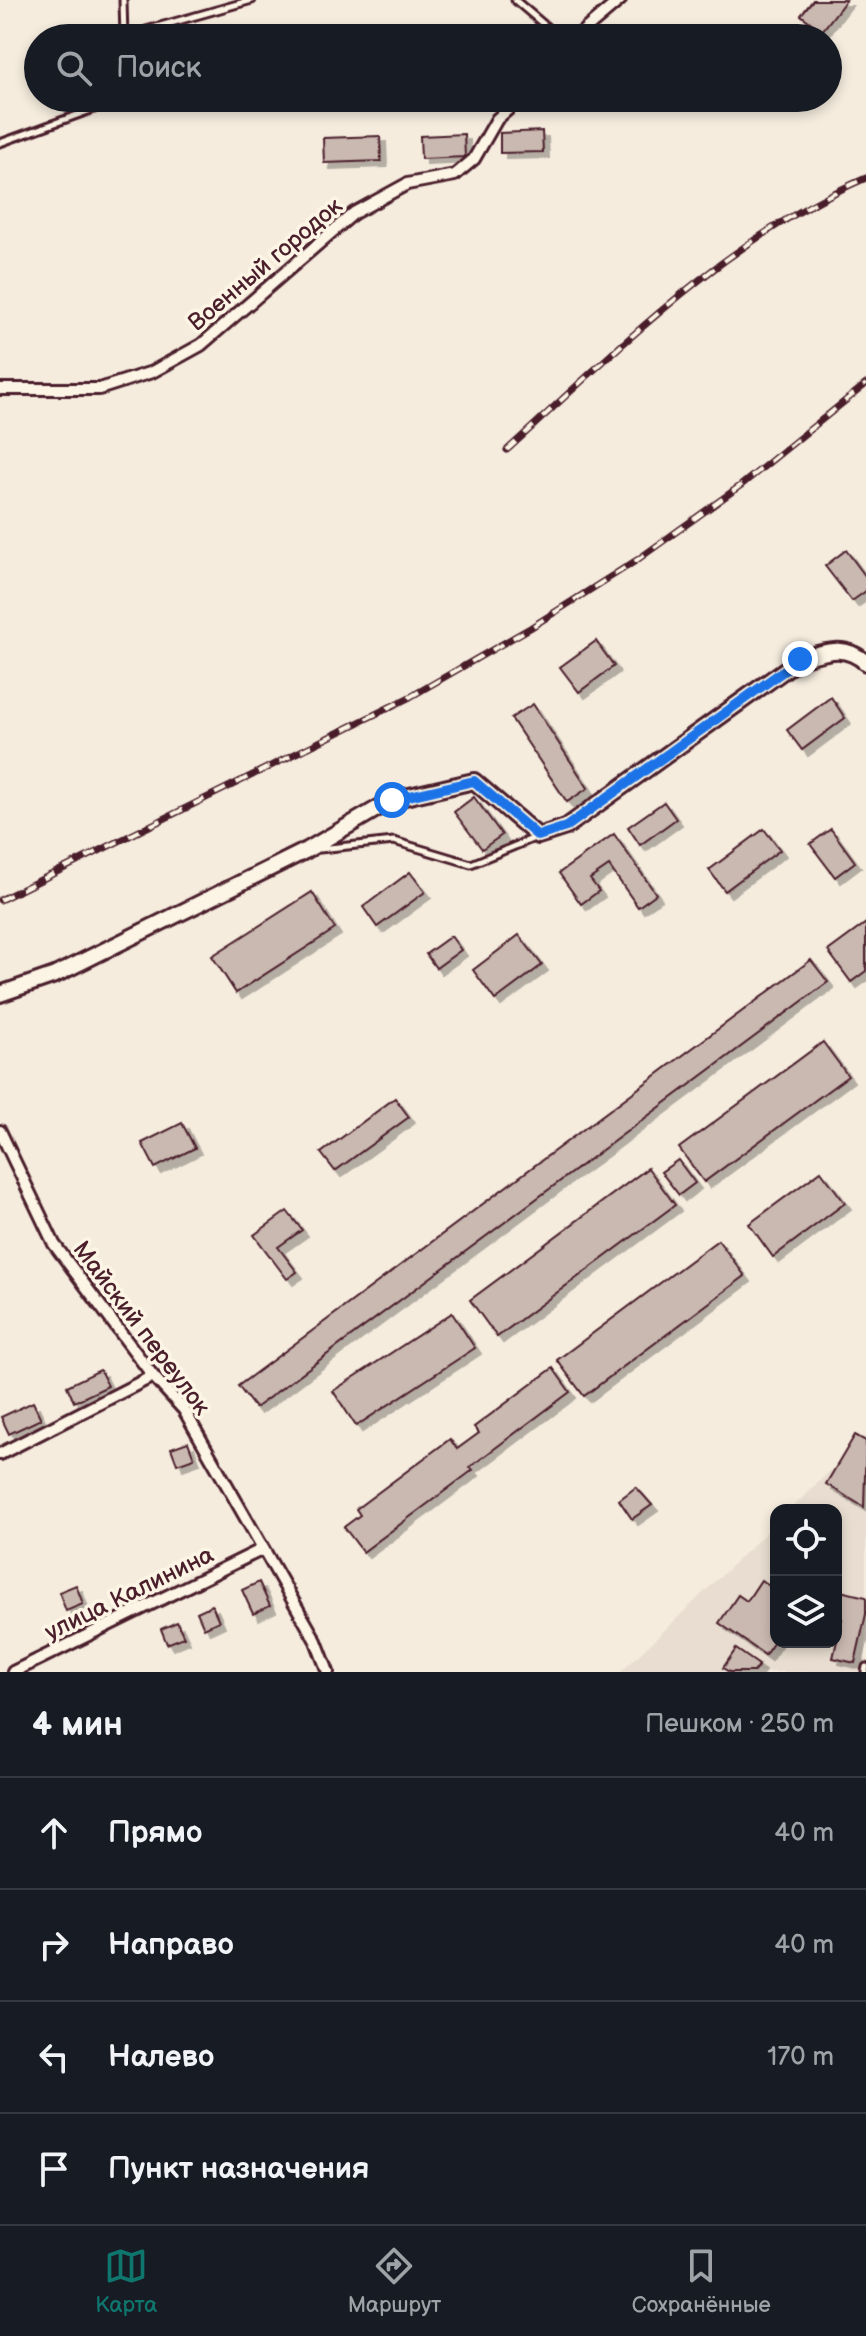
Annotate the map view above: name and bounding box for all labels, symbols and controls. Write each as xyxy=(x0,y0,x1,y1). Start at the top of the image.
search box xyxy=(24,24,842,112)
icon: search xyxy=(52,46,96,90)
text: Поиск xyxy=(116,50,202,86)
street label: Военный городок xyxy=(182,191,348,337)
route end xyxy=(782,641,818,677)
route start xyxy=(374,782,410,818)
street label: Майский переулок xyxy=(67,1236,217,1421)
map controls xyxy=(770,1504,842,1648)
button: locate xyxy=(770,1504,842,1576)
street label: улица Калинина xyxy=(40,1540,218,1647)
button: layers xyxy=(770,1576,842,1648)
text: 4 мин xyxy=(32,1704,123,1745)
text: Пешком · 250 m xyxy=(645,1709,834,1740)
icon: ahead xyxy=(32,1811,76,1855)
text: Прямо xyxy=(108,1815,202,1851)
text: 40 m xyxy=(774,1818,834,1849)
icon: right xyxy=(32,1923,76,1967)
text: Направо xyxy=(108,1927,234,1963)
text: 40 m xyxy=(774,1930,834,1961)
icon: left xyxy=(32,2035,76,2079)
text: Налево xyxy=(108,2039,214,2075)
text: 170 m xyxy=(767,2042,834,2073)
icon: arrive xyxy=(32,2147,76,2191)
text: Пункт назначения xyxy=(108,2151,369,2187)
tab: Карта xyxy=(95,2244,157,2319)
tab: Маршрут xyxy=(348,2244,441,2319)
tab: Сохранённые xyxy=(632,2244,771,2319)

